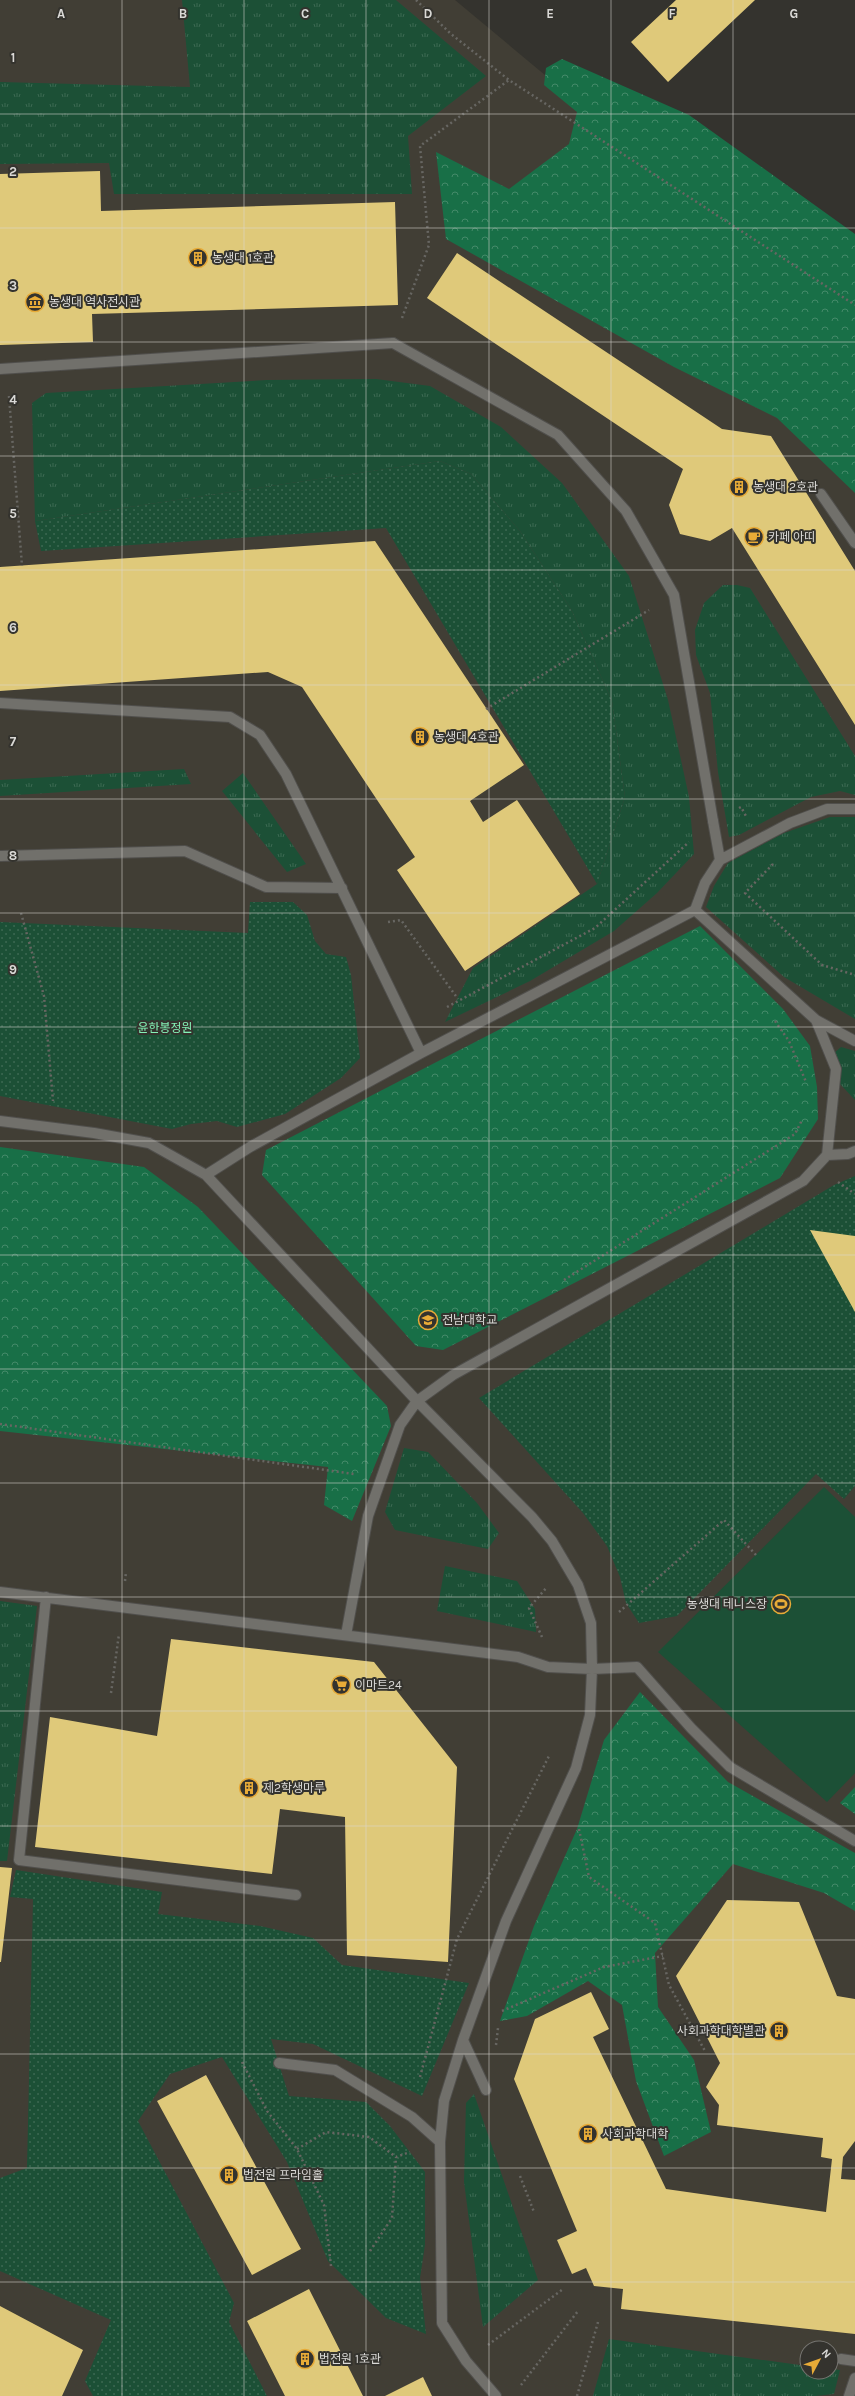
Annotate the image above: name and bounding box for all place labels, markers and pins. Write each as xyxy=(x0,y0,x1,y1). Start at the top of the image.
building icon: 농생대 1호관 xyxy=(187,247,209,269)
place label: 농생대 1호관 xyxy=(212,251,274,265)
museum icon: 농생대 역사전시관 xyxy=(24,291,46,313)
place label: 농생대 역사전시관 xyxy=(49,295,140,309)
building icon: 농생대 2호관 xyxy=(728,476,750,498)
place label: 농생대 2호관 xyxy=(753,480,818,494)
cafe icon: 카페 아띠 xyxy=(743,526,765,548)
place label: 카페 아띠 xyxy=(768,530,815,544)
building icon: 농생대 4호관 xyxy=(409,726,431,748)
place label: 농생대 4호관 xyxy=(434,730,499,744)
school or university icon: 전남대학교 xyxy=(417,1309,439,1331)
place label: 전남대학교 xyxy=(442,1313,497,1327)
sports icon: 농생대 테니스장 xyxy=(770,1593,792,1615)
place label: 농생대 테니스장 xyxy=(687,1597,767,1611)
supermarket icon: 이마트24 xyxy=(330,1674,352,1696)
place label: 이마트24 xyxy=(355,1678,402,1692)
building icon: 제2학생마루 xyxy=(238,1777,260,1799)
place label: 제2학생마루 xyxy=(263,1781,325,1795)
building icon: 사회과학대학별관 xyxy=(768,2020,790,2042)
place label: 사회과학대학별관 xyxy=(677,2024,765,2038)
building icon: 사회과학대학 xyxy=(577,2123,599,2145)
place label: 사회과학대학 xyxy=(602,2127,668,2141)
building icon: 법전원 프라임홀 xyxy=(218,2164,240,2186)
place label: 법전원 프라임홀 xyxy=(243,2168,323,2182)
building icon: 법전원 1호관 xyxy=(294,2348,316,2370)
place label: 법전원 1호관 xyxy=(319,2352,381,2366)

